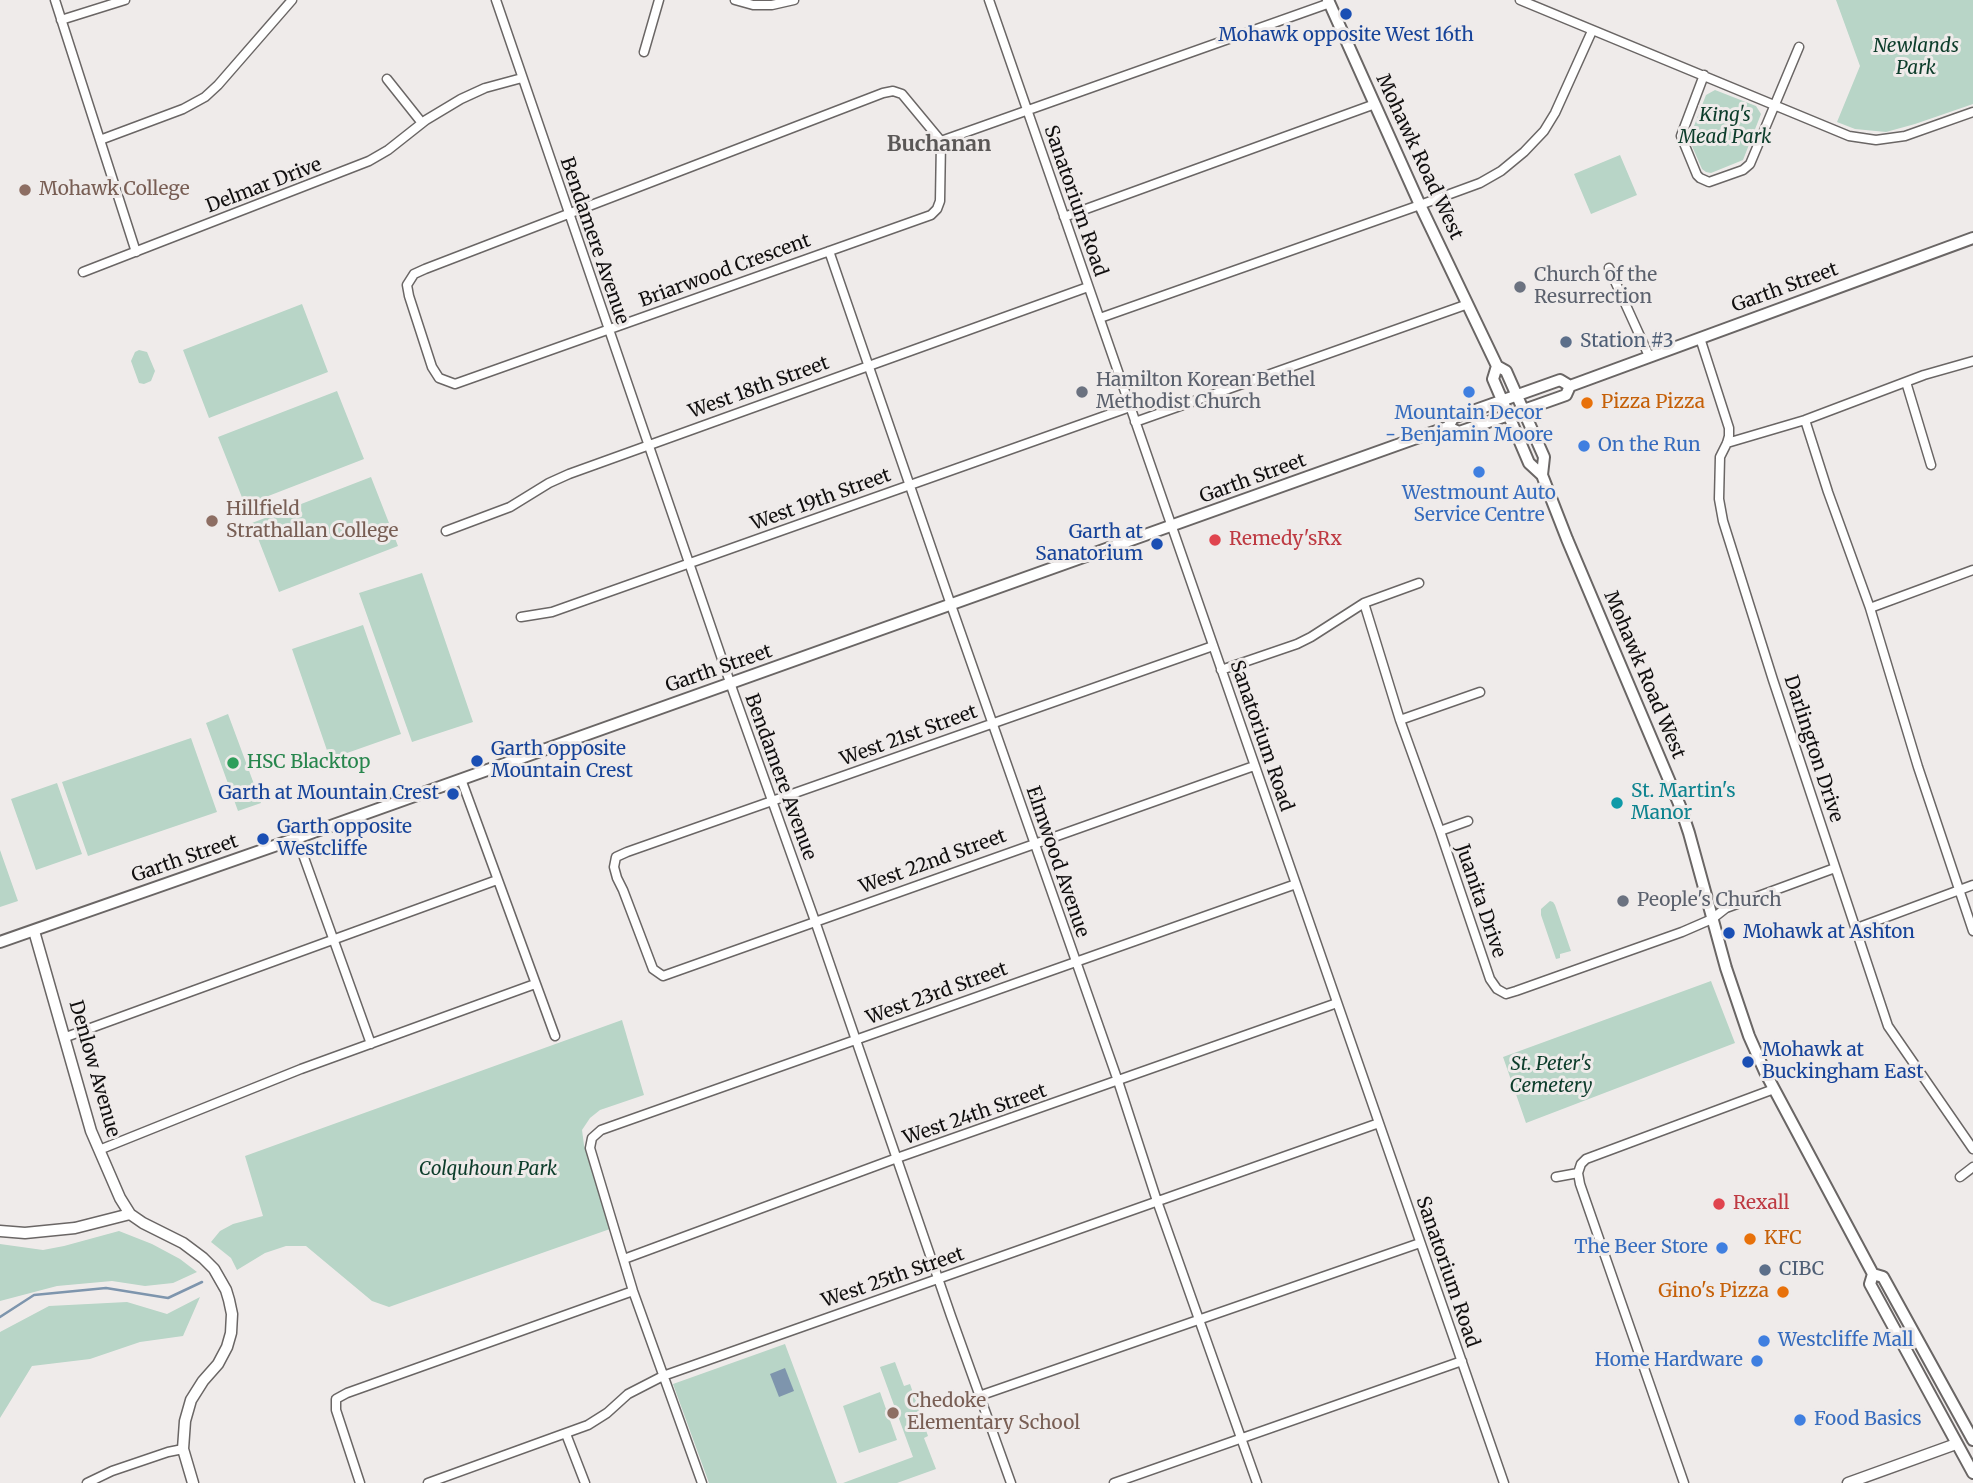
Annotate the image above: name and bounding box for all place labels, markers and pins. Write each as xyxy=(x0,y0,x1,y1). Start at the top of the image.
marker: Mohawk opposite West 16th xyxy=(1338,6,1354,22)
place label: Mohawk opposite West 16th xyxy=(1218,25,1474,47)
place label: Mohawk College xyxy=(39,179,190,201)
marker: Mohawk College xyxy=(17,182,33,198)
place label: Church of the Resurrection xyxy=(1534,265,1657,309)
marker: Church of the Resurrection xyxy=(1512,279,1528,295)
place label: Station #3 xyxy=(1580,331,1674,353)
marker: Station #3 xyxy=(1558,334,1574,350)
place label: Hamilton Korean Bethel Methodist Church xyxy=(1096,370,1315,414)
marker: Hamilton Korean Bethel Methodist Church xyxy=(1074,384,1090,400)
marker: Mountain Decor - Benjamin Moore xyxy=(1461,384,1477,400)
place label: Pizza Pizza xyxy=(1601,392,1705,414)
marker: Pizza Pizza xyxy=(1579,395,1595,411)
place label: Mountain Decor - Benjamin Moore xyxy=(1385,403,1553,447)
place label: On the Run xyxy=(1598,435,1701,457)
marker: On the Run xyxy=(1576,438,1592,454)
marker: Westmount Auto Service Centre xyxy=(1471,464,1487,480)
place label: Westmount Auto Service Centre xyxy=(1402,483,1556,527)
place label: Hillfield Strathallan College xyxy=(226,499,398,543)
marker: Hillfield Strathallan College xyxy=(204,513,220,529)
place label: Garth at Sanatorium xyxy=(1035,522,1143,566)
place label: Remedy'sRx xyxy=(1229,529,1342,551)
marker: Remedy'sRx xyxy=(1207,532,1223,548)
marker: Garth at Sanatorium xyxy=(1149,536,1165,552)
place label: Garth opposite Mountain Crest xyxy=(491,739,633,783)
place label: HSC Blacktop xyxy=(247,752,370,774)
marker: Garth opposite Mountain Crest xyxy=(469,753,485,769)
marker: HSC Blacktop xyxy=(225,755,241,771)
place label: St. Martin's Manor xyxy=(1631,781,1736,825)
place label: Garth at Mountain Crest xyxy=(218,783,439,805)
marker: Garth at Mountain Crest xyxy=(445,786,461,802)
marker: St. Martin's Manor xyxy=(1609,795,1625,811)
place label: Garth opposite Westcliffe xyxy=(277,817,412,861)
marker: Garth opposite Westcliffe xyxy=(255,831,271,847)
place label: People's Church xyxy=(1637,890,1782,912)
marker: People's Church xyxy=(1615,893,1631,909)
place label: Mohawk at Ashton xyxy=(1743,922,1915,944)
marker: Mohawk at Ashton xyxy=(1721,925,1737,941)
place label: Mohawk at Buckingham East xyxy=(1762,1040,1924,1084)
marker: Mohawk at Buckingham East xyxy=(1740,1054,1756,1070)
place label: Rexall xyxy=(1733,1193,1790,1215)
marker: Rexall xyxy=(1711,1196,1727,1212)
place label: KFC xyxy=(1764,1228,1802,1250)
marker: KFC xyxy=(1742,1231,1758,1247)
place label: The Beer Store xyxy=(1574,1237,1708,1259)
marker: The Beer Store xyxy=(1714,1240,1730,1256)
place label: CIBC xyxy=(1779,1259,1824,1281)
marker: CIBC xyxy=(1757,1262,1773,1278)
place label: Gino's Pizza xyxy=(1658,1281,1769,1303)
marker: Gino's Pizza xyxy=(1775,1284,1791,1300)
place label: Westcliffe Mall xyxy=(1778,1330,1914,1352)
marker: Westcliffe Mall xyxy=(1756,1333,1772,1349)
place label: Home Hardware xyxy=(1595,1350,1743,1372)
marker: Home Hardware xyxy=(1749,1353,1765,1369)
place label: Chedoke Elementary School xyxy=(907,1391,1080,1435)
marker: Chedoke Elementary School xyxy=(885,1405,901,1421)
place label: Food Basics xyxy=(1814,1409,1922,1431)
marker: Food Basics xyxy=(1792,1412,1808,1428)

